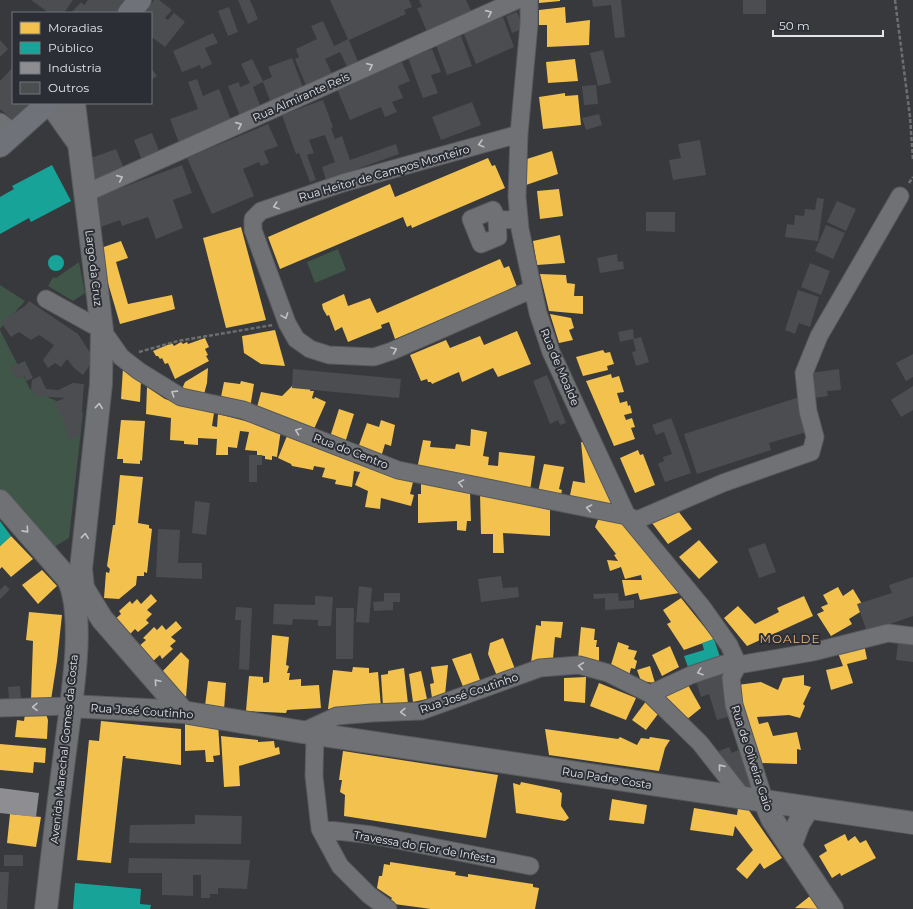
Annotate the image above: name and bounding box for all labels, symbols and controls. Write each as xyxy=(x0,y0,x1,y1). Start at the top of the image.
one-way arrow xyxy=(484,10,492,18)
legend xyxy=(12,12,152,104)
scale bar xyxy=(773,12,883,38)
text: 50 m xyxy=(779,18,810,33)
text: Moradias xyxy=(48,20,103,35)
text: Público xyxy=(48,40,93,55)
text: Indústria xyxy=(48,60,102,75)
one-way arrow xyxy=(366,63,373,71)
street label: Rua Almirante Reis xyxy=(250,69,352,125)
text: Outros xyxy=(48,80,89,95)
one-way arrow xyxy=(235,121,242,129)
one-way arrow xyxy=(478,140,485,148)
street label: Rua Heitor de Campos Monteiro xyxy=(297,142,471,204)
one-way arrow xyxy=(116,175,123,183)
one-way arrow xyxy=(273,201,280,209)
street label: Largo da Cruz xyxy=(82,229,106,307)
one-way arrow xyxy=(280,312,288,319)
street label: Rua de Moalde xyxy=(537,326,583,408)
one-way arrow xyxy=(391,346,398,354)
one-way arrow xyxy=(171,390,178,398)
one-way arrow xyxy=(94,403,103,409)
one-way arrow xyxy=(294,427,301,435)
street label: Rua do Centro xyxy=(312,430,391,472)
one-way arrow xyxy=(458,479,464,487)
one-way arrow xyxy=(585,505,592,513)
one-way arrow xyxy=(21,525,29,533)
one-way arrow xyxy=(80,533,89,539)
district label: MOALDE xyxy=(759,631,821,646)
street label: Avenida Marechal Gomes da Costa xyxy=(47,654,81,844)
one-way arrow xyxy=(578,662,584,671)
one-way arrow xyxy=(697,667,704,676)
street label: Rua José Coutinho xyxy=(418,670,520,716)
one-way arrow xyxy=(155,680,162,687)
street label: Rua José Coutinho xyxy=(90,700,194,722)
one-way arrow xyxy=(32,703,38,711)
street label: Rua de Oliveira Gaio xyxy=(728,703,776,813)
one-way arrow xyxy=(400,708,406,716)
street label: Rua Padre Costa xyxy=(561,764,653,792)
one-way arrow xyxy=(718,765,725,772)
street label: Travessa do Flor de Infesta xyxy=(353,828,497,866)

